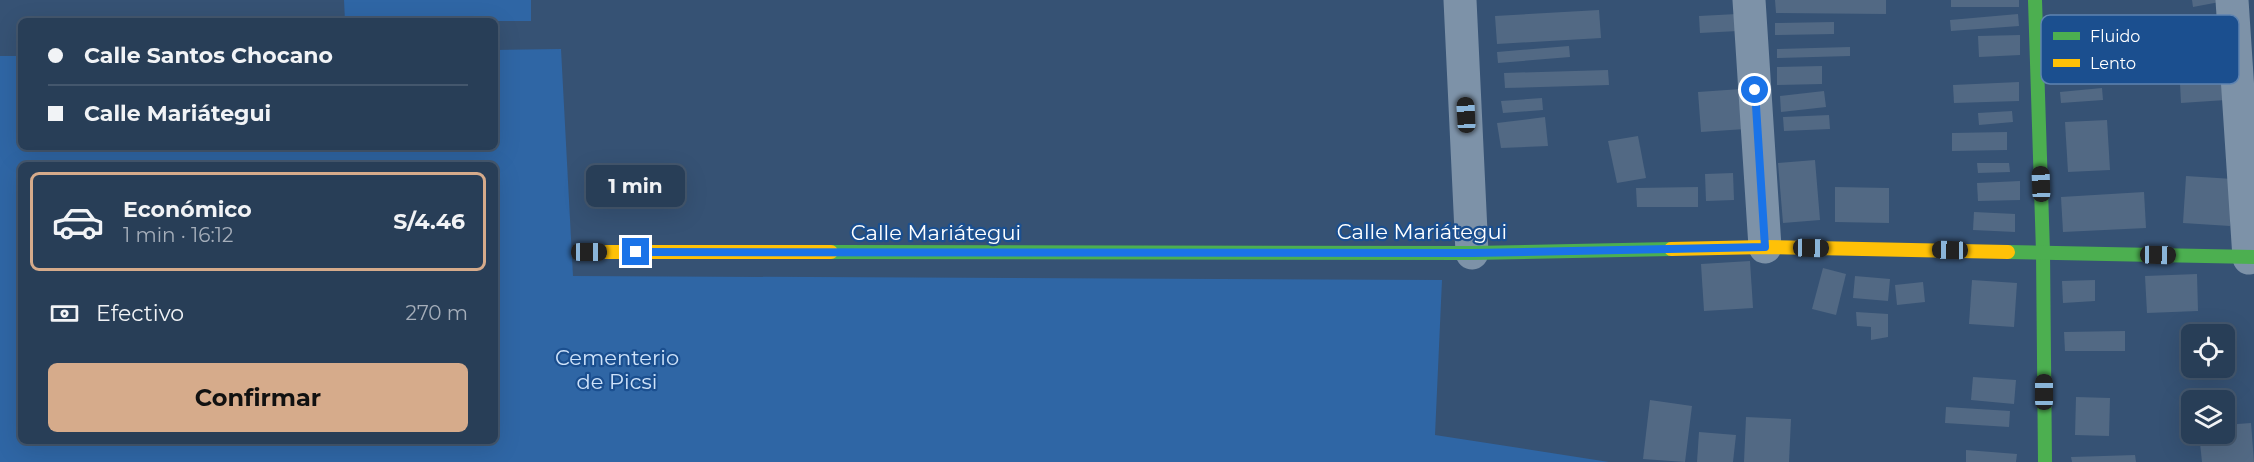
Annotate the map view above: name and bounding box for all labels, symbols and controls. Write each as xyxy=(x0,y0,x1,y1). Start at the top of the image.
legend xyxy=(2041,15,2239,84)
text: Fluido xyxy=(2090,27,2140,46)
text: Calle Santos Chocano xyxy=(84,42,333,69)
text: Lento xyxy=(2090,54,2136,73)
route start xyxy=(1741,76,1768,103)
car xyxy=(1456,97,1476,133)
text: Calle Mariátegui xyxy=(84,100,271,127)
callout: 1 min xyxy=(586,165,686,207)
car xyxy=(2031,166,2051,202)
text: 1 min xyxy=(608,174,663,198)
icon: car xyxy=(51,195,105,249)
text: Económico xyxy=(123,196,252,223)
text: S/4.46 xyxy=(393,208,465,235)
street label: Calle Mariátegui xyxy=(1337,219,1507,244)
street label: Calle Mariátegui xyxy=(851,220,1021,245)
text: 1 min · 16:12 xyxy=(123,223,233,247)
route end xyxy=(622,238,649,265)
car xyxy=(1793,239,1829,257)
car xyxy=(1932,241,1968,259)
car xyxy=(571,243,607,261)
car xyxy=(2140,246,2176,264)
icon: cash xyxy=(48,297,81,330)
text: Efectivo xyxy=(96,300,184,327)
text: 270 m xyxy=(406,301,468,325)
map controls xyxy=(2181,324,2235,444)
button: locate xyxy=(2181,324,2235,378)
park label: Cementerio de Picsi xyxy=(555,345,679,394)
button: Confirmar xyxy=(48,363,468,432)
car xyxy=(2035,374,2053,410)
button: layers xyxy=(2181,390,2235,444)

